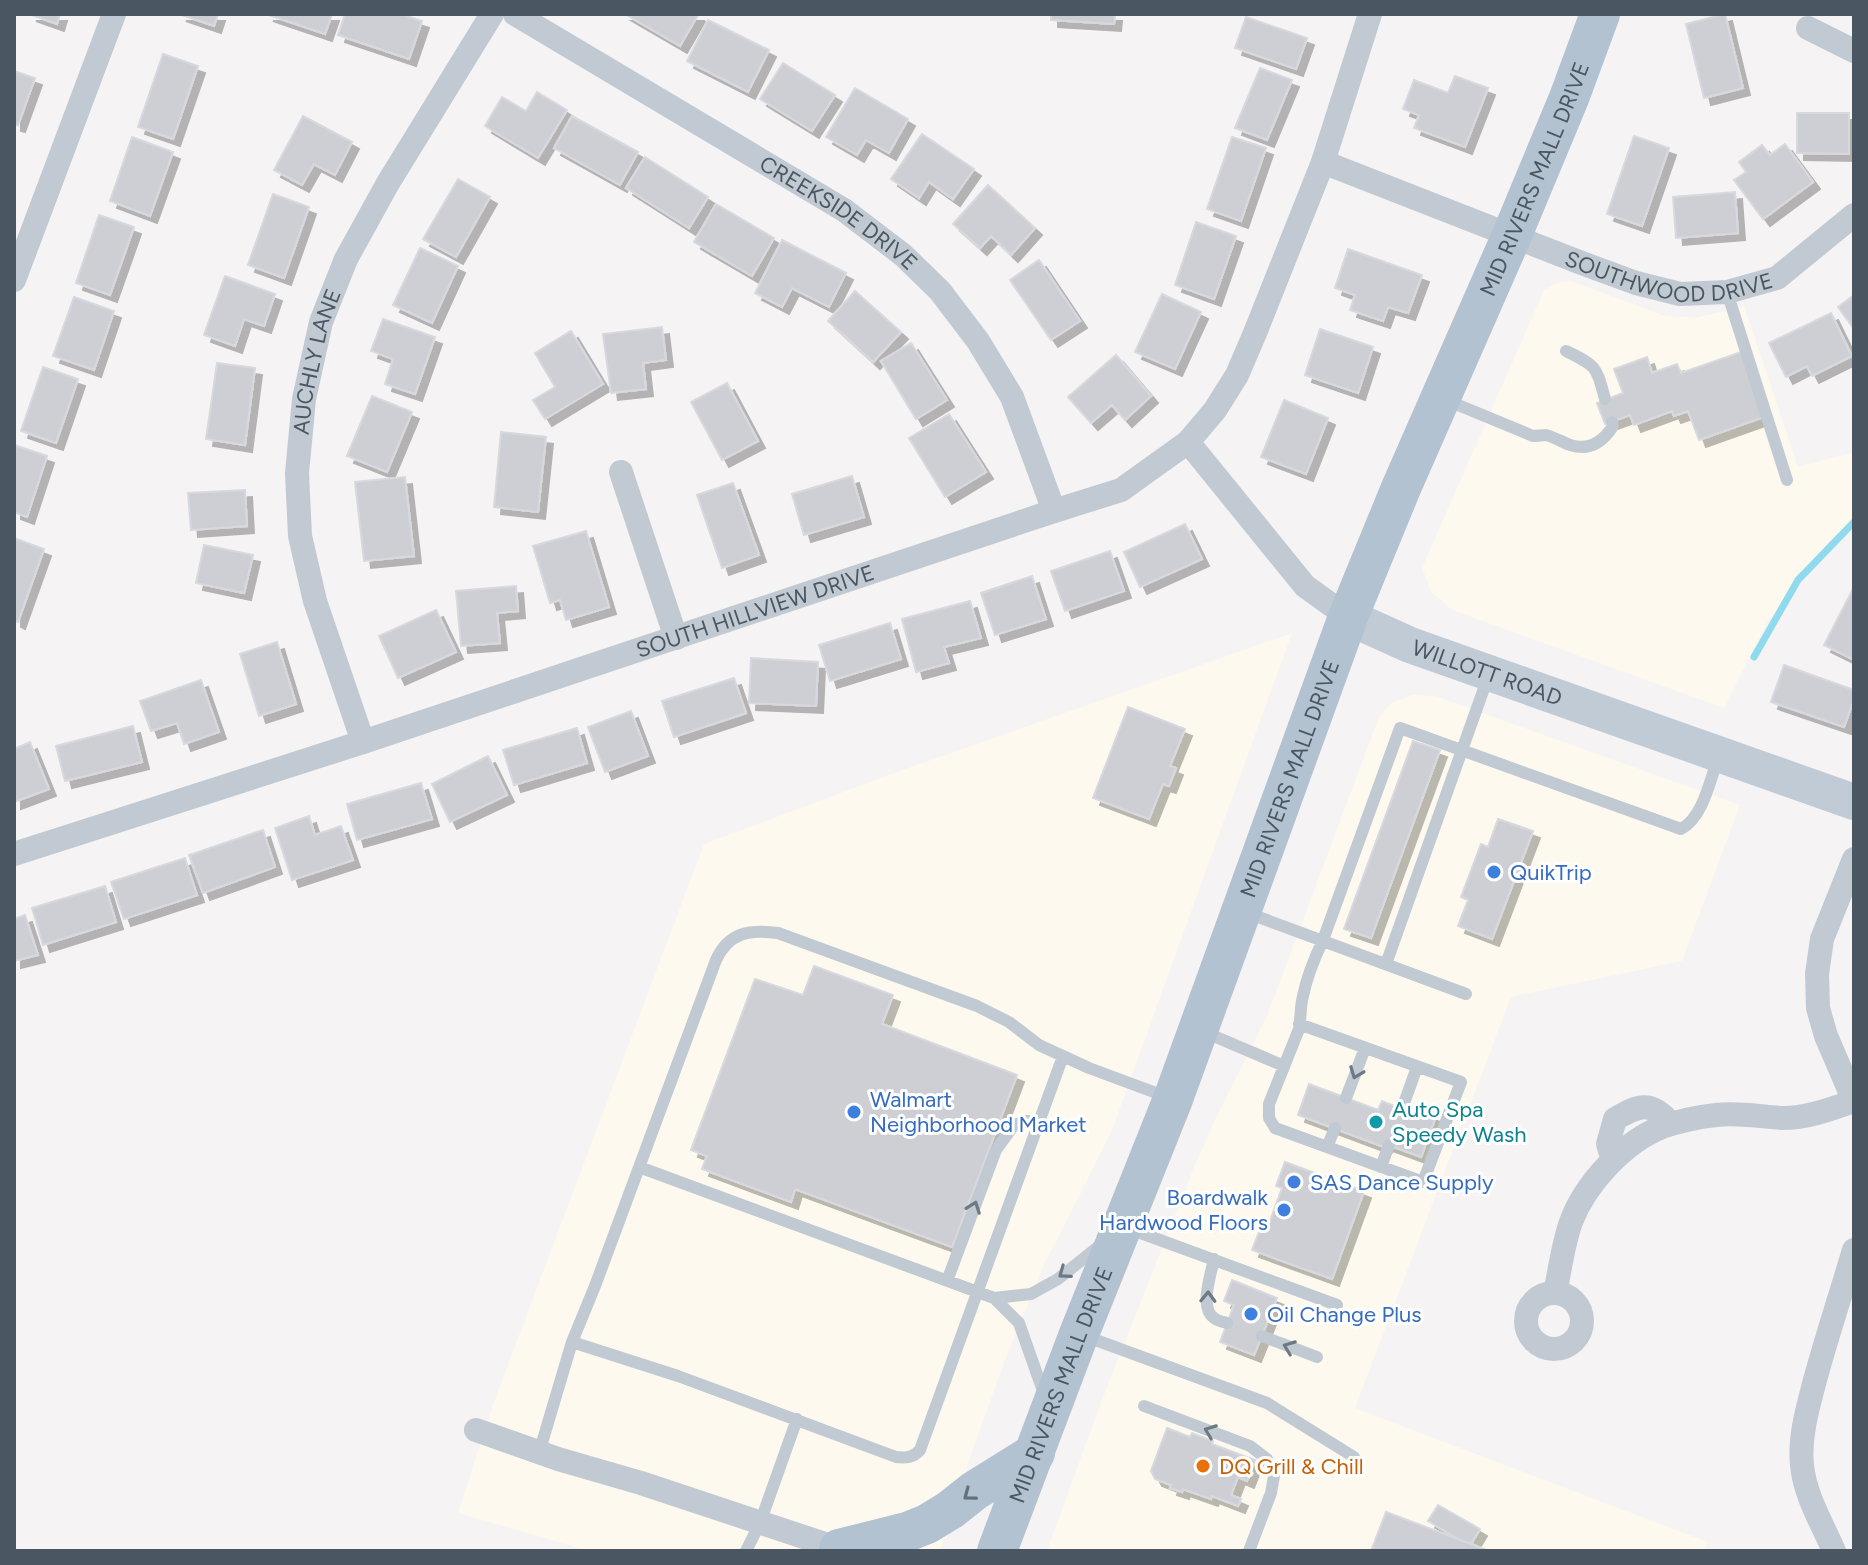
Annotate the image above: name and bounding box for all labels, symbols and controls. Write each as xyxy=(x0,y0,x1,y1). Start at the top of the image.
street label: MID RIVERS MALL DRIVE xyxy=(1474,58,1595,300)
street label: CREEKSIDE DRIVE xyxy=(755,150,923,276)
street label: SOUTHWOOD DRIVE xyxy=(1561,245,1776,308)
street label: AUCHLY LANE xyxy=(288,285,347,436)
street label: SOUTH HILLVIEW DRIVE xyxy=(633,559,878,664)
street label: WILLOTT ROAD xyxy=(1409,634,1566,712)
street label: MID RIVERS MALL DRIVE xyxy=(1234,656,1345,901)
place label: QuikTrip xyxy=(1510,859,1592,886)
marker: QuikTrip xyxy=(1485,863,1503,881)
one-way arrow xyxy=(1349,1065,1366,1079)
place label: Walmart Neighborhood Market xyxy=(870,1086,1087,1138)
place label: Auto Spa Speedy Wash xyxy=(1392,1096,1526,1148)
marker: Walmart Neighborhood Market xyxy=(845,1103,863,1121)
marker: Auto Spa Speedy Wash xyxy=(1367,1113,1385,1131)
place label: SAS Dance Supply xyxy=(1310,1169,1494,1196)
marker: SAS Dance Supply xyxy=(1285,1173,1303,1191)
place label: Boardwalk Hardwood Floors xyxy=(1099,1184,1268,1236)
one-way arrow xyxy=(965,1201,981,1215)
marker: Boardwalk Hardwood Floors xyxy=(1275,1201,1293,1219)
street label: MID RIVERS MALL DRIVE xyxy=(1003,1263,1119,1507)
one-way arrow xyxy=(1058,1263,1073,1278)
one-way arrow xyxy=(1200,1290,1217,1302)
place label: Oil Change Plus xyxy=(1267,1301,1422,1328)
marker: Oil Change Plus xyxy=(1242,1305,1260,1323)
one-way arrow xyxy=(1283,1340,1297,1357)
one-way arrow xyxy=(1204,1424,1218,1441)
place label: DQ Grill & Chill xyxy=(1219,1453,1364,1480)
marker: DQ Grill & Chill xyxy=(1194,1457,1212,1475)
one-way arrow xyxy=(963,1485,978,1499)

